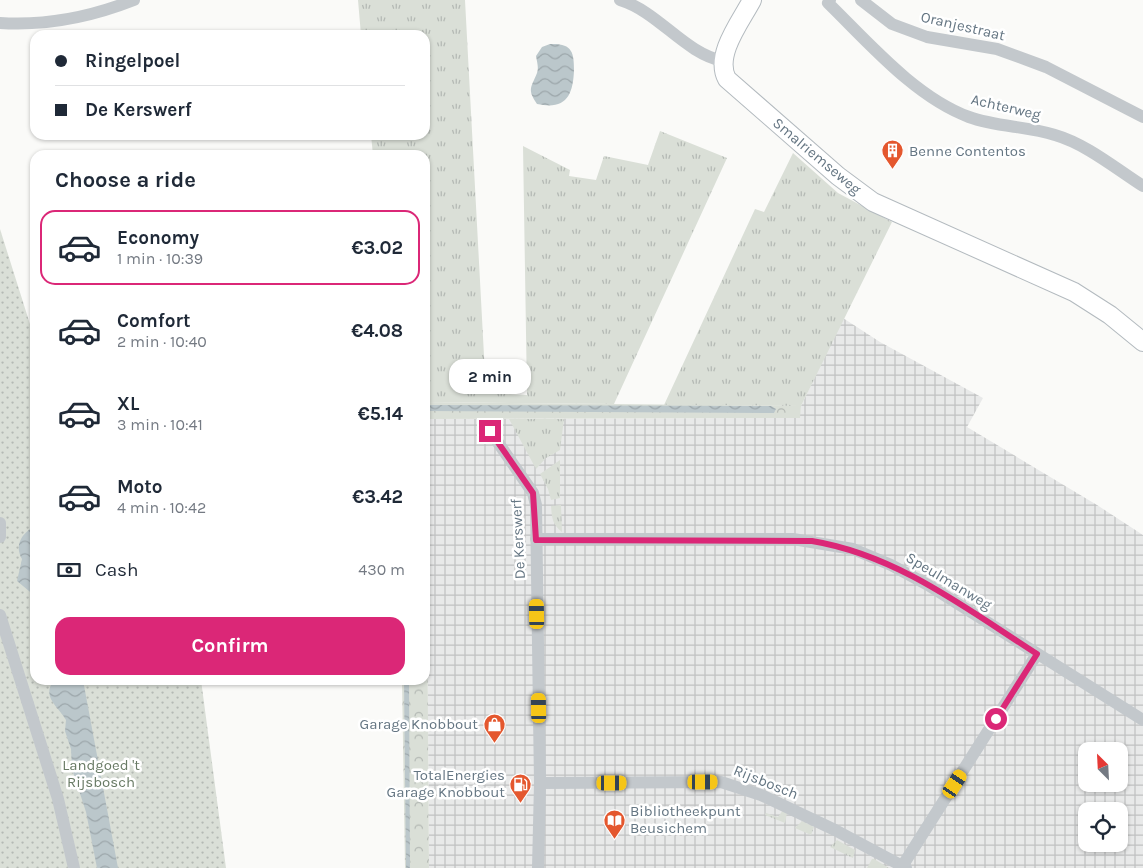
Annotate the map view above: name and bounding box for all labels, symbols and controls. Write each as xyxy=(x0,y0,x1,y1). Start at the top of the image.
street label: Oranjestraat xyxy=(919,8,1007,45)
text: Ringelpoel xyxy=(85,50,180,72)
street label: Achterweg xyxy=(969,90,1043,124)
text: De Kerswerf xyxy=(85,99,192,121)
street label: Smalriemseweg xyxy=(769,114,865,199)
building icon: Benne Contentos xyxy=(881,139,905,170)
place label: Benne Contentos xyxy=(909,142,1026,160)
text: Choose a ride xyxy=(55,167,196,193)
icon: car xyxy=(57,225,102,270)
text: Economy xyxy=(117,227,199,249)
text: €3.02 xyxy=(352,237,403,259)
text: 1 min · 10:39 xyxy=(117,249,203,268)
icon: car xyxy=(57,308,102,353)
text: Comfort xyxy=(117,310,191,332)
text: €4.08 xyxy=(351,320,403,342)
text: 2 min · 10:40 xyxy=(117,332,207,351)
callout: 2 min xyxy=(449,358,531,394)
text: 2 min xyxy=(468,367,512,386)
icon: car xyxy=(57,391,102,436)
text: XL xyxy=(117,393,139,415)
text: €5.14 xyxy=(358,403,403,425)
text: 3 min · 10:41 xyxy=(117,415,203,434)
route end xyxy=(479,420,501,442)
icon: car xyxy=(57,474,102,519)
text: Moto xyxy=(117,476,163,498)
text: €3.42 xyxy=(352,486,403,508)
text: 4 min · 10:42 xyxy=(117,498,206,517)
street label: De Kerswerf xyxy=(507,498,529,580)
street label: Speulmanweg xyxy=(903,548,996,614)
icon: cash xyxy=(55,556,83,584)
text: Cash xyxy=(95,559,139,581)
text: 430 m xyxy=(358,560,405,579)
car xyxy=(529,599,544,629)
button: Confirm xyxy=(55,617,405,675)
car xyxy=(531,693,546,723)
route start xyxy=(985,708,1007,730)
shop icon: Garage Knobbout xyxy=(482,712,506,743)
place label: Garage Knobbout xyxy=(360,715,478,733)
north arrow xyxy=(1078,742,1128,792)
map controls xyxy=(1078,742,1128,852)
park label: Landgoed 't Rijsbosch xyxy=(62,756,140,791)
street label: Rijsbosch xyxy=(731,761,801,803)
place label: TotalEnergies Garage Knobbout xyxy=(387,766,505,801)
car xyxy=(940,767,969,801)
fuel station icon: TotalEnergies Garage Knobbout xyxy=(509,772,533,803)
car xyxy=(688,775,718,790)
car xyxy=(597,776,627,791)
place label: Bibliotheekpunt Beusichem xyxy=(630,802,741,837)
button: locate xyxy=(1078,802,1128,852)
library icon: Bibliotheekpunt Beusichem xyxy=(602,808,626,839)

